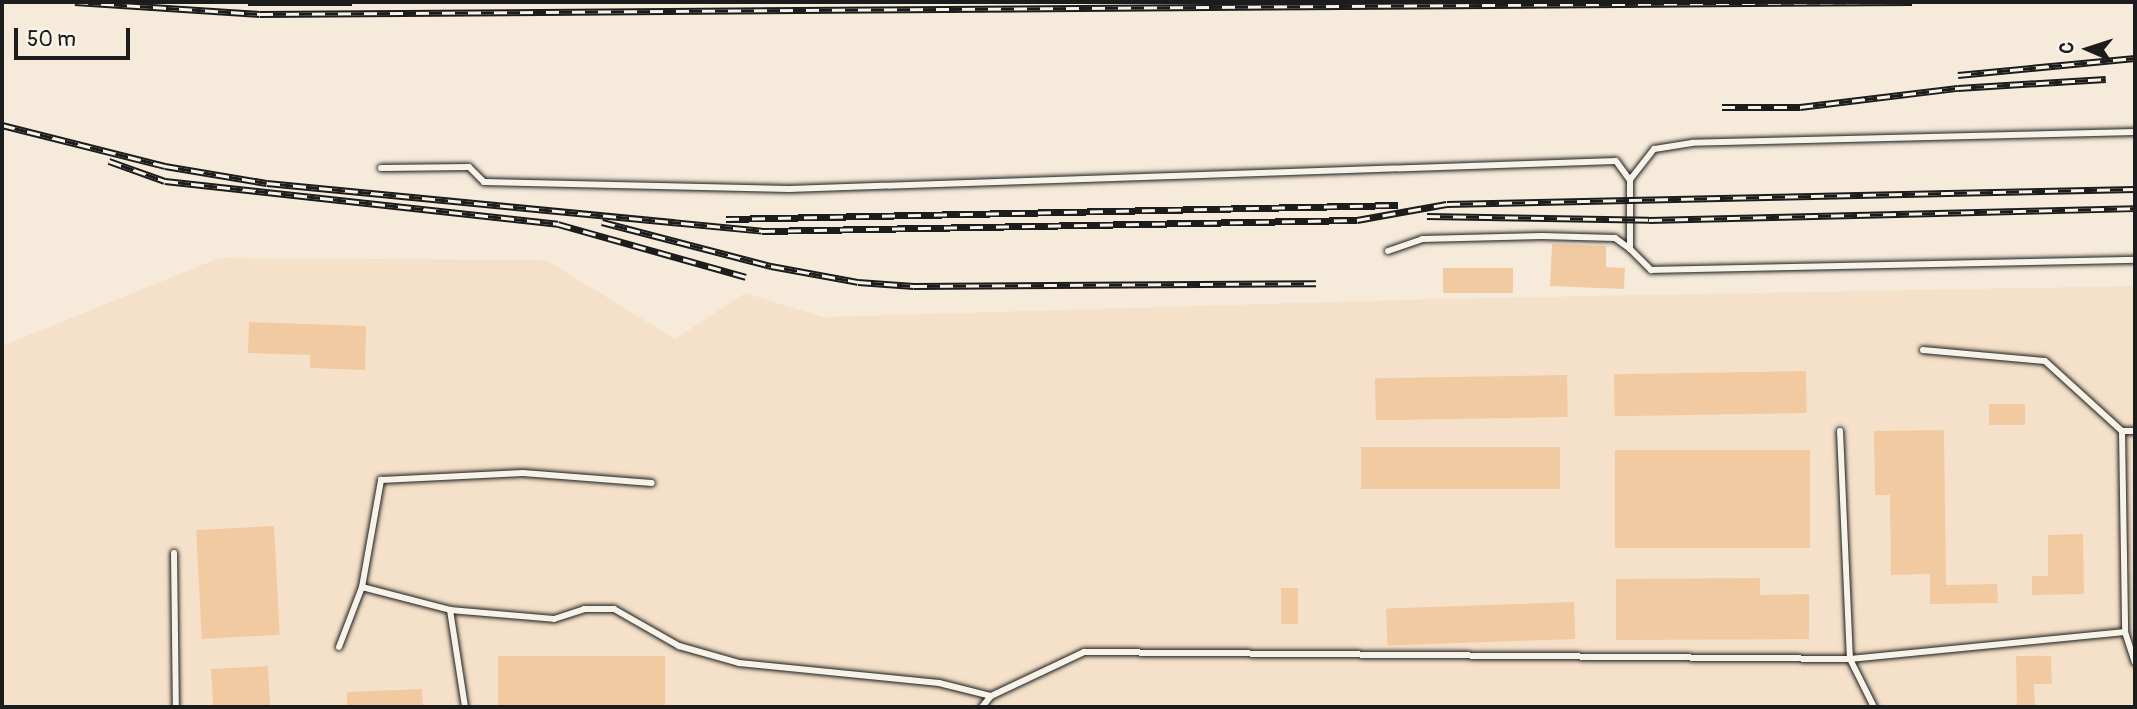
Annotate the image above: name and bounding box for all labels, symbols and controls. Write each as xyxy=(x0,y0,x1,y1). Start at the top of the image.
scale bar xyxy=(18,14,133,58)
north arrow xyxy=(2053,14,2123,84)
text: 50 m xyxy=(27,26,76,53)
text: С xyxy=(2055,41,2079,54)

